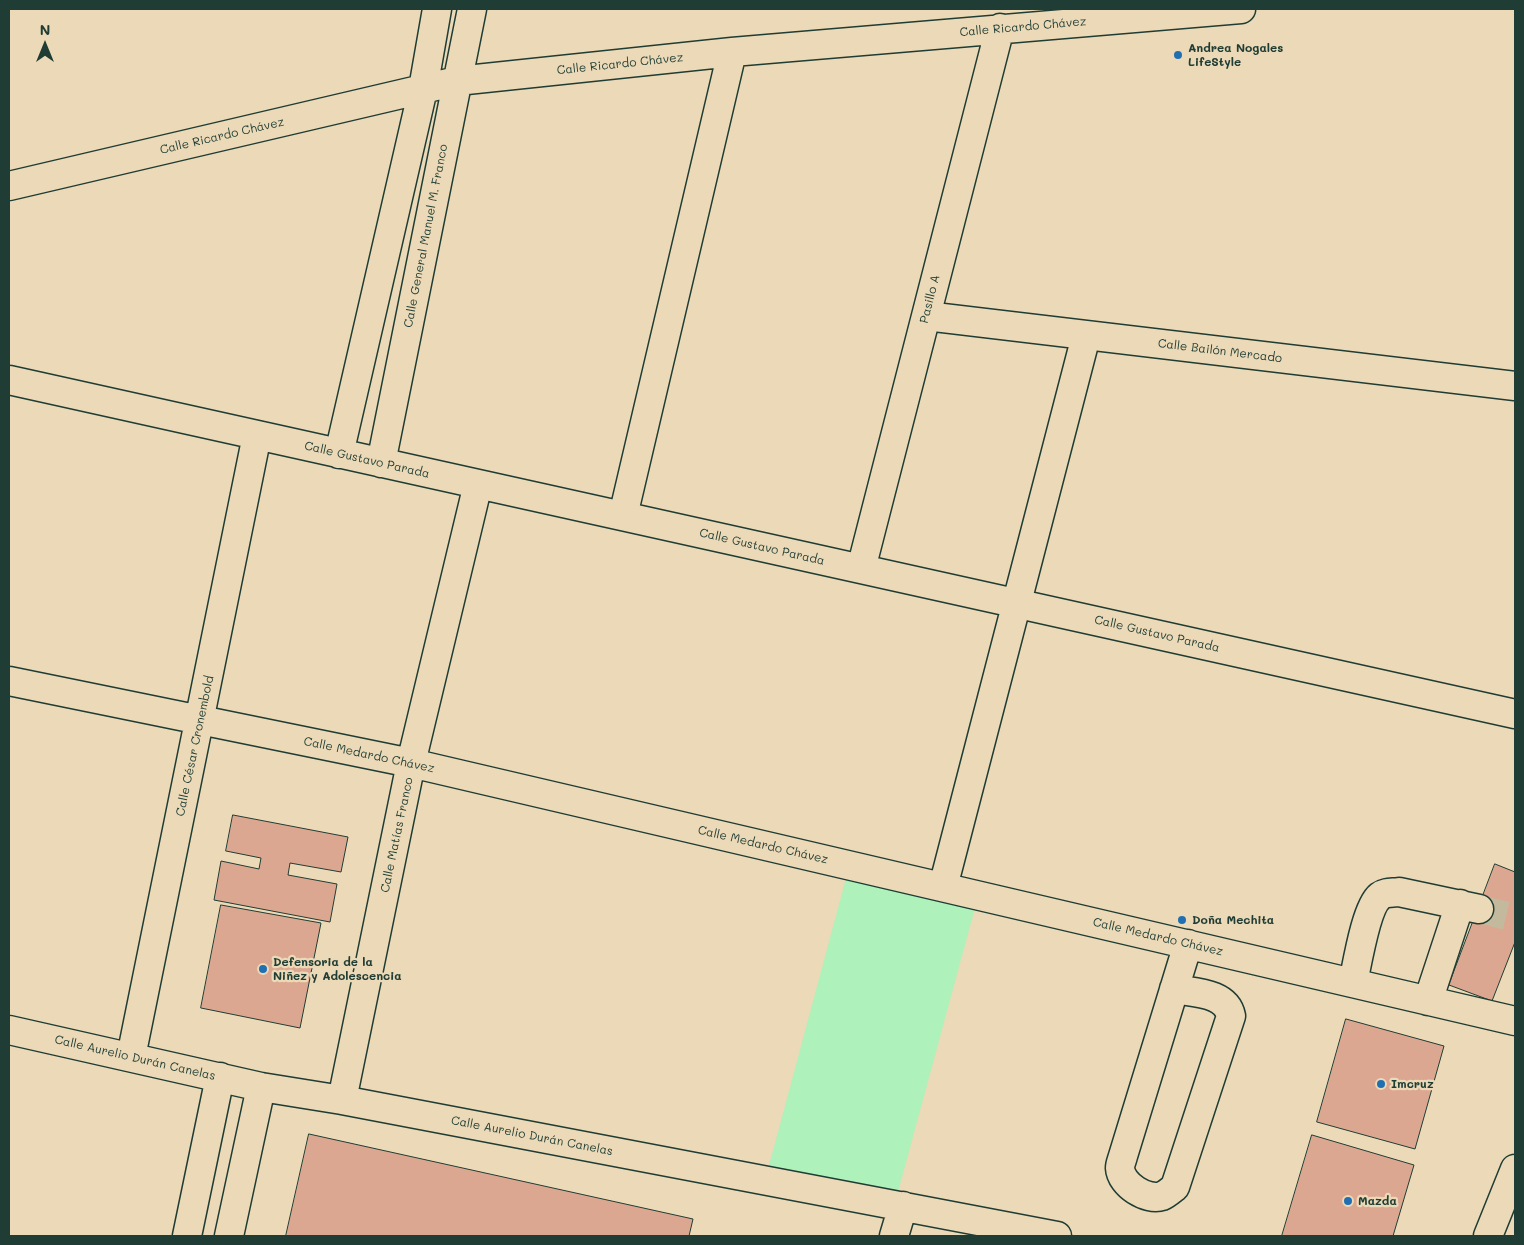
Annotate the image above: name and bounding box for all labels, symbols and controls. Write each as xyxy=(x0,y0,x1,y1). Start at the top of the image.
street label: Calle Ricardo Chávez xyxy=(959,14,1087,40)
north arrow xyxy=(20,20,70,70)
text: N xyxy=(40,20,50,39)
place label: Andrea Nogales LifeStyle xyxy=(1188,41,1283,69)
marker: Andrea Nogales LifeStyle xyxy=(1172,49,1184,61)
street label: Calle Ricardo Chávez xyxy=(556,50,684,78)
street label: Calle Ricardo Chávez xyxy=(158,115,286,157)
street label: Calle General Manuel M. Franco xyxy=(401,143,451,329)
street label: Pasillo A xyxy=(917,273,943,325)
street label: Calle Bailón Mercado xyxy=(1157,336,1283,366)
street label: Calle Gustavo Parada xyxy=(303,439,431,481)
street label: Calle Gustavo Parada xyxy=(698,526,826,568)
street label: Calle Gustavo Parada xyxy=(1093,613,1221,655)
street label: Calle César Cronembold xyxy=(173,674,217,818)
street label: Calle Medardo Chávez xyxy=(302,734,436,776)
street label: Calle Matías Franco xyxy=(378,776,416,894)
street label: Calle Medardo Chávez xyxy=(696,823,830,867)
place label: Doña Mechita xyxy=(1192,913,1274,927)
marker: Doña Mechita xyxy=(1176,914,1188,926)
street label: Calle Medardo Chávez xyxy=(1091,915,1225,959)
place label: Defensoria de la Niñez y Adolescencia xyxy=(273,955,402,983)
marker: Defensoria de la Niñez y Adolescencia xyxy=(257,963,269,975)
street label: Calle Aurelio Durán Canelas xyxy=(53,1032,217,1084)
place label: Imcruz xyxy=(1391,1077,1434,1091)
marker: Imcruz xyxy=(1375,1078,1387,1090)
street label: Calle Aurelio Durán Canelas xyxy=(450,1113,614,1159)
place label: Mazda xyxy=(1358,1194,1397,1208)
marker: Mazda xyxy=(1342,1195,1354,1207)

